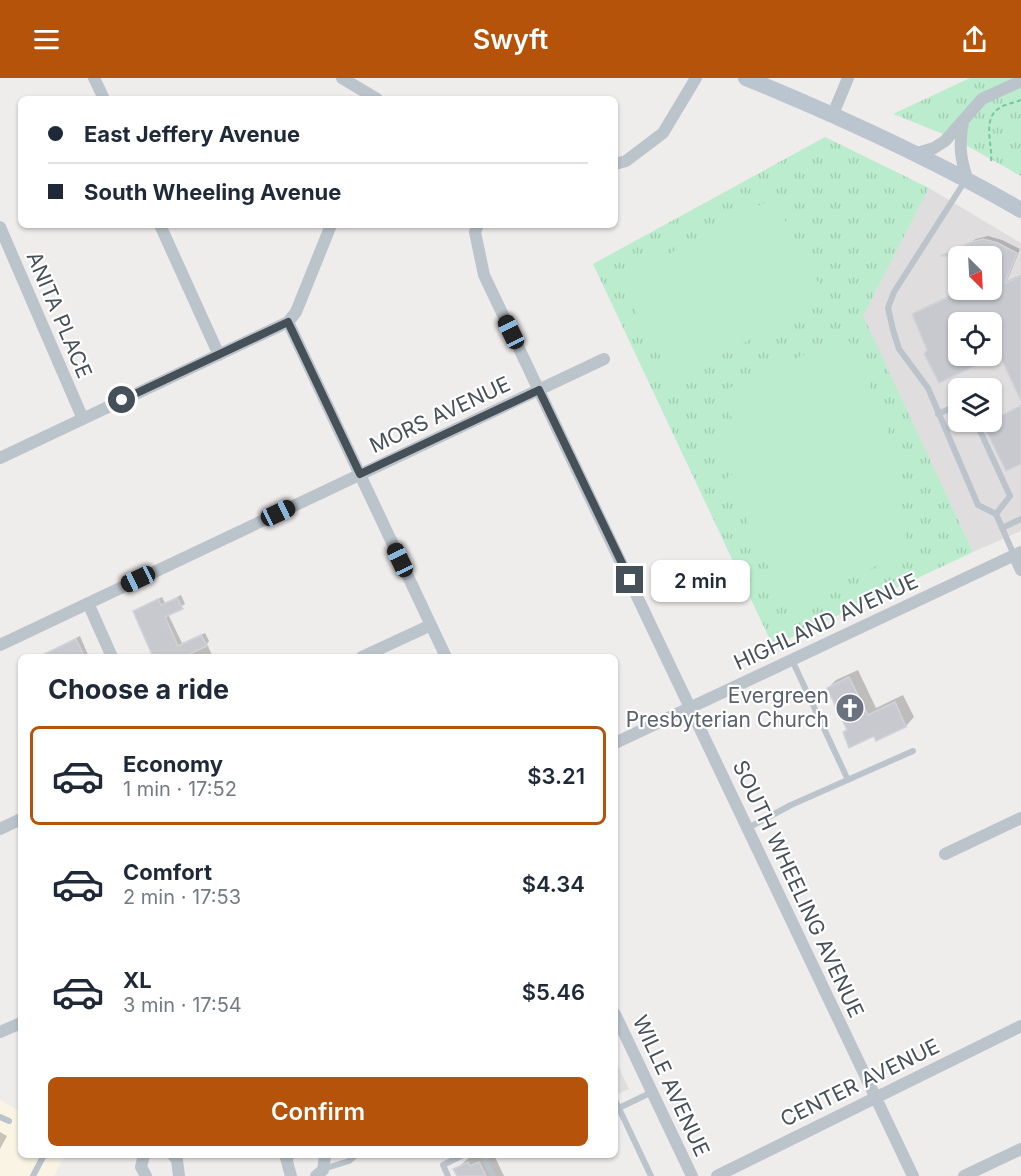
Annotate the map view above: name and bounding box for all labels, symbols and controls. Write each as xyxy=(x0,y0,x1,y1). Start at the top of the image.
icon: menu xyxy=(30,23,63,56)
text: Swyft xyxy=(473,23,548,56)
icon: share xyxy=(958,23,991,56)
text: East Jeffery Avenue xyxy=(84,121,300,147)
text: South Wheeling Avenue xyxy=(84,179,341,205)
north arrow xyxy=(948,246,1002,300)
map controls xyxy=(948,246,1002,432)
street label: ANITA PLACE xyxy=(22,248,97,382)
car xyxy=(495,312,527,352)
button: locate xyxy=(948,312,1002,366)
street label: MORS AVENUE xyxy=(366,371,514,458)
button: layers xyxy=(948,378,1002,432)
route start xyxy=(108,386,135,413)
car xyxy=(258,497,298,529)
car xyxy=(384,540,416,580)
callout: 2 min xyxy=(651,559,750,601)
car xyxy=(118,563,158,595)
route end xyxy=(616,566,643,593)
street label: HIGHLAND AVENUE xyxy=(730,568,922,675)
text: 2 min xyxy=(674,569,727,593)
text: Choose a ride xyxy=(48,673,229,706)
place label: Evergreen Presbyterian Church xyxy=(626,683,829,732)
church icon: Evergreen Presbyterian Church xyxy=(834,692,866,724)
icon: car xyxy=(51,749,105,803)
text: Economy xyxy=(123,751,223,777)
street label: SOUTH WHEELING AVENUE xyxy=(728,756,869,1021)
text: $3.21 xyxy=(527,763,585,789)
text: 1 min · 17:52 xyxy=(123,777,237,801)
icon: car xyxy=(51,857,105,911)
text: Comfort xyxy=(123,859,212,885)
text: $4.34 xyxy=(522,871,585,897)
text: 2 min · 17:53 xyxy=(123,885,241,909)
icon: car xyxy=(51,965,105,1019)
text: XL xyxy=(123,967,152,993)
text: $5.46 xyxy=(522,979,585,1005)
text: 3 min · 17:54 xyxy=(123,993,242,1017)
street label: WILLE AVENUE xyxy=(628,1011,715,1160)
street label: CENTER AVENUE xyxy=(776,1033,943,1132)
button: Confirm xyxy=(48,1077,588,1146)

